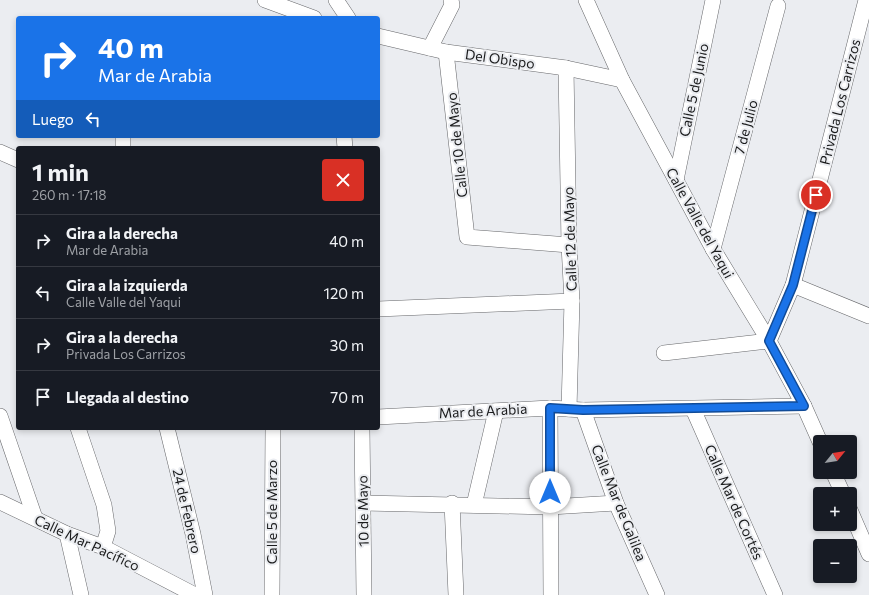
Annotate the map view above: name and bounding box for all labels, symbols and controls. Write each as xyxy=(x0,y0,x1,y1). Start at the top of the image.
text: 40 m xyxy=(98,30,164,64)
icon: right xyxy=(32,32,84,84)
street label: Privada Los Carrizos xyxy=(816,37,863,166)
street label: Calle 5 de Junio xyxy=(675,42,712,138)
street label: Del Obispo xyxy=(464,45,536,72)
text: Mar de Arabia xyxy=(98,64,212,86)
street label: Calle 10 de Mayo xyxy=(443,92,470,199)
street label: 7 de Julio xyxy=(730,98,761,156)
icon: left xyxy=(82,108,104,130)
text: Luego xyxy=(32,110,74,128)
text: 1 min xyxy=(32,157,89,186)
button: close xyxy=(322,159,364,201)
street label: Calle Valle del Yaqui xyxy=(663,164,738,281)
pin xyxy=(799,178,833,212)
icon: arrive xyxy=(805,184,827,206)
text: 260 m · 17:18 xyxy=(32,187,106,203)
street label: Calle 12 de Mayo xyxy=(559,187,580,292)
text: Gira a la derecha xyxy=(66,224,178,242)
icon: right xyxy=(32,230,54,252)
text: 40 m xyxy=(329,232,364,250)
text: Mar de Arabia xyxy=(66,242,148,258)
text: Gira a la izquierda xyxy=(66,276,188,294)
icon: left xyxy=(32,282,54,304)
text: 120 m xyxy=(324,284,364,302)
text: Calle Valle del Yaqui xyxy=(66,294,181,310)
text: Gira a la derecha xyxy=(66,328,178,346)
icon: right xyxy=(32,334,54,356)
text: 30 m xyxy=(330,336,364,354)
text: Privada Los Carrizos xyxy=(66,346,186,362)
icon: arrive xyxy=(32,386,54,408)
text: Llegada al destino xyxy=(66,388,189,406)
text: 70 m xyxy=(330,388,364,406)
street label: Mar de Arabia xyxy=(438,400,528,421)
north arrow xyxy=(813,435,857,479)
map controls xyxy=(813,435,857,583)
street label: Calle Mar de Galilea xyxy=(588,442,651,564)
street label: Calle Mar de Cortés xyxy=(701,442,767,562)
street label: Calle 5 de Marzo xyxy=(263,460,280,564)
street label: 24 de Febrero xyxy=(169,467,206,555)
position arrow xyxy=(529,471,571,513)
street label: 10 de Mayo xyxy=(353,475,372,547)
button: + xyxy=(813,487,857,531)
street label: Calle Mar Pacífico xyxy=(32,511,142,574)
button: − xyxy=(813,539,857,583)

